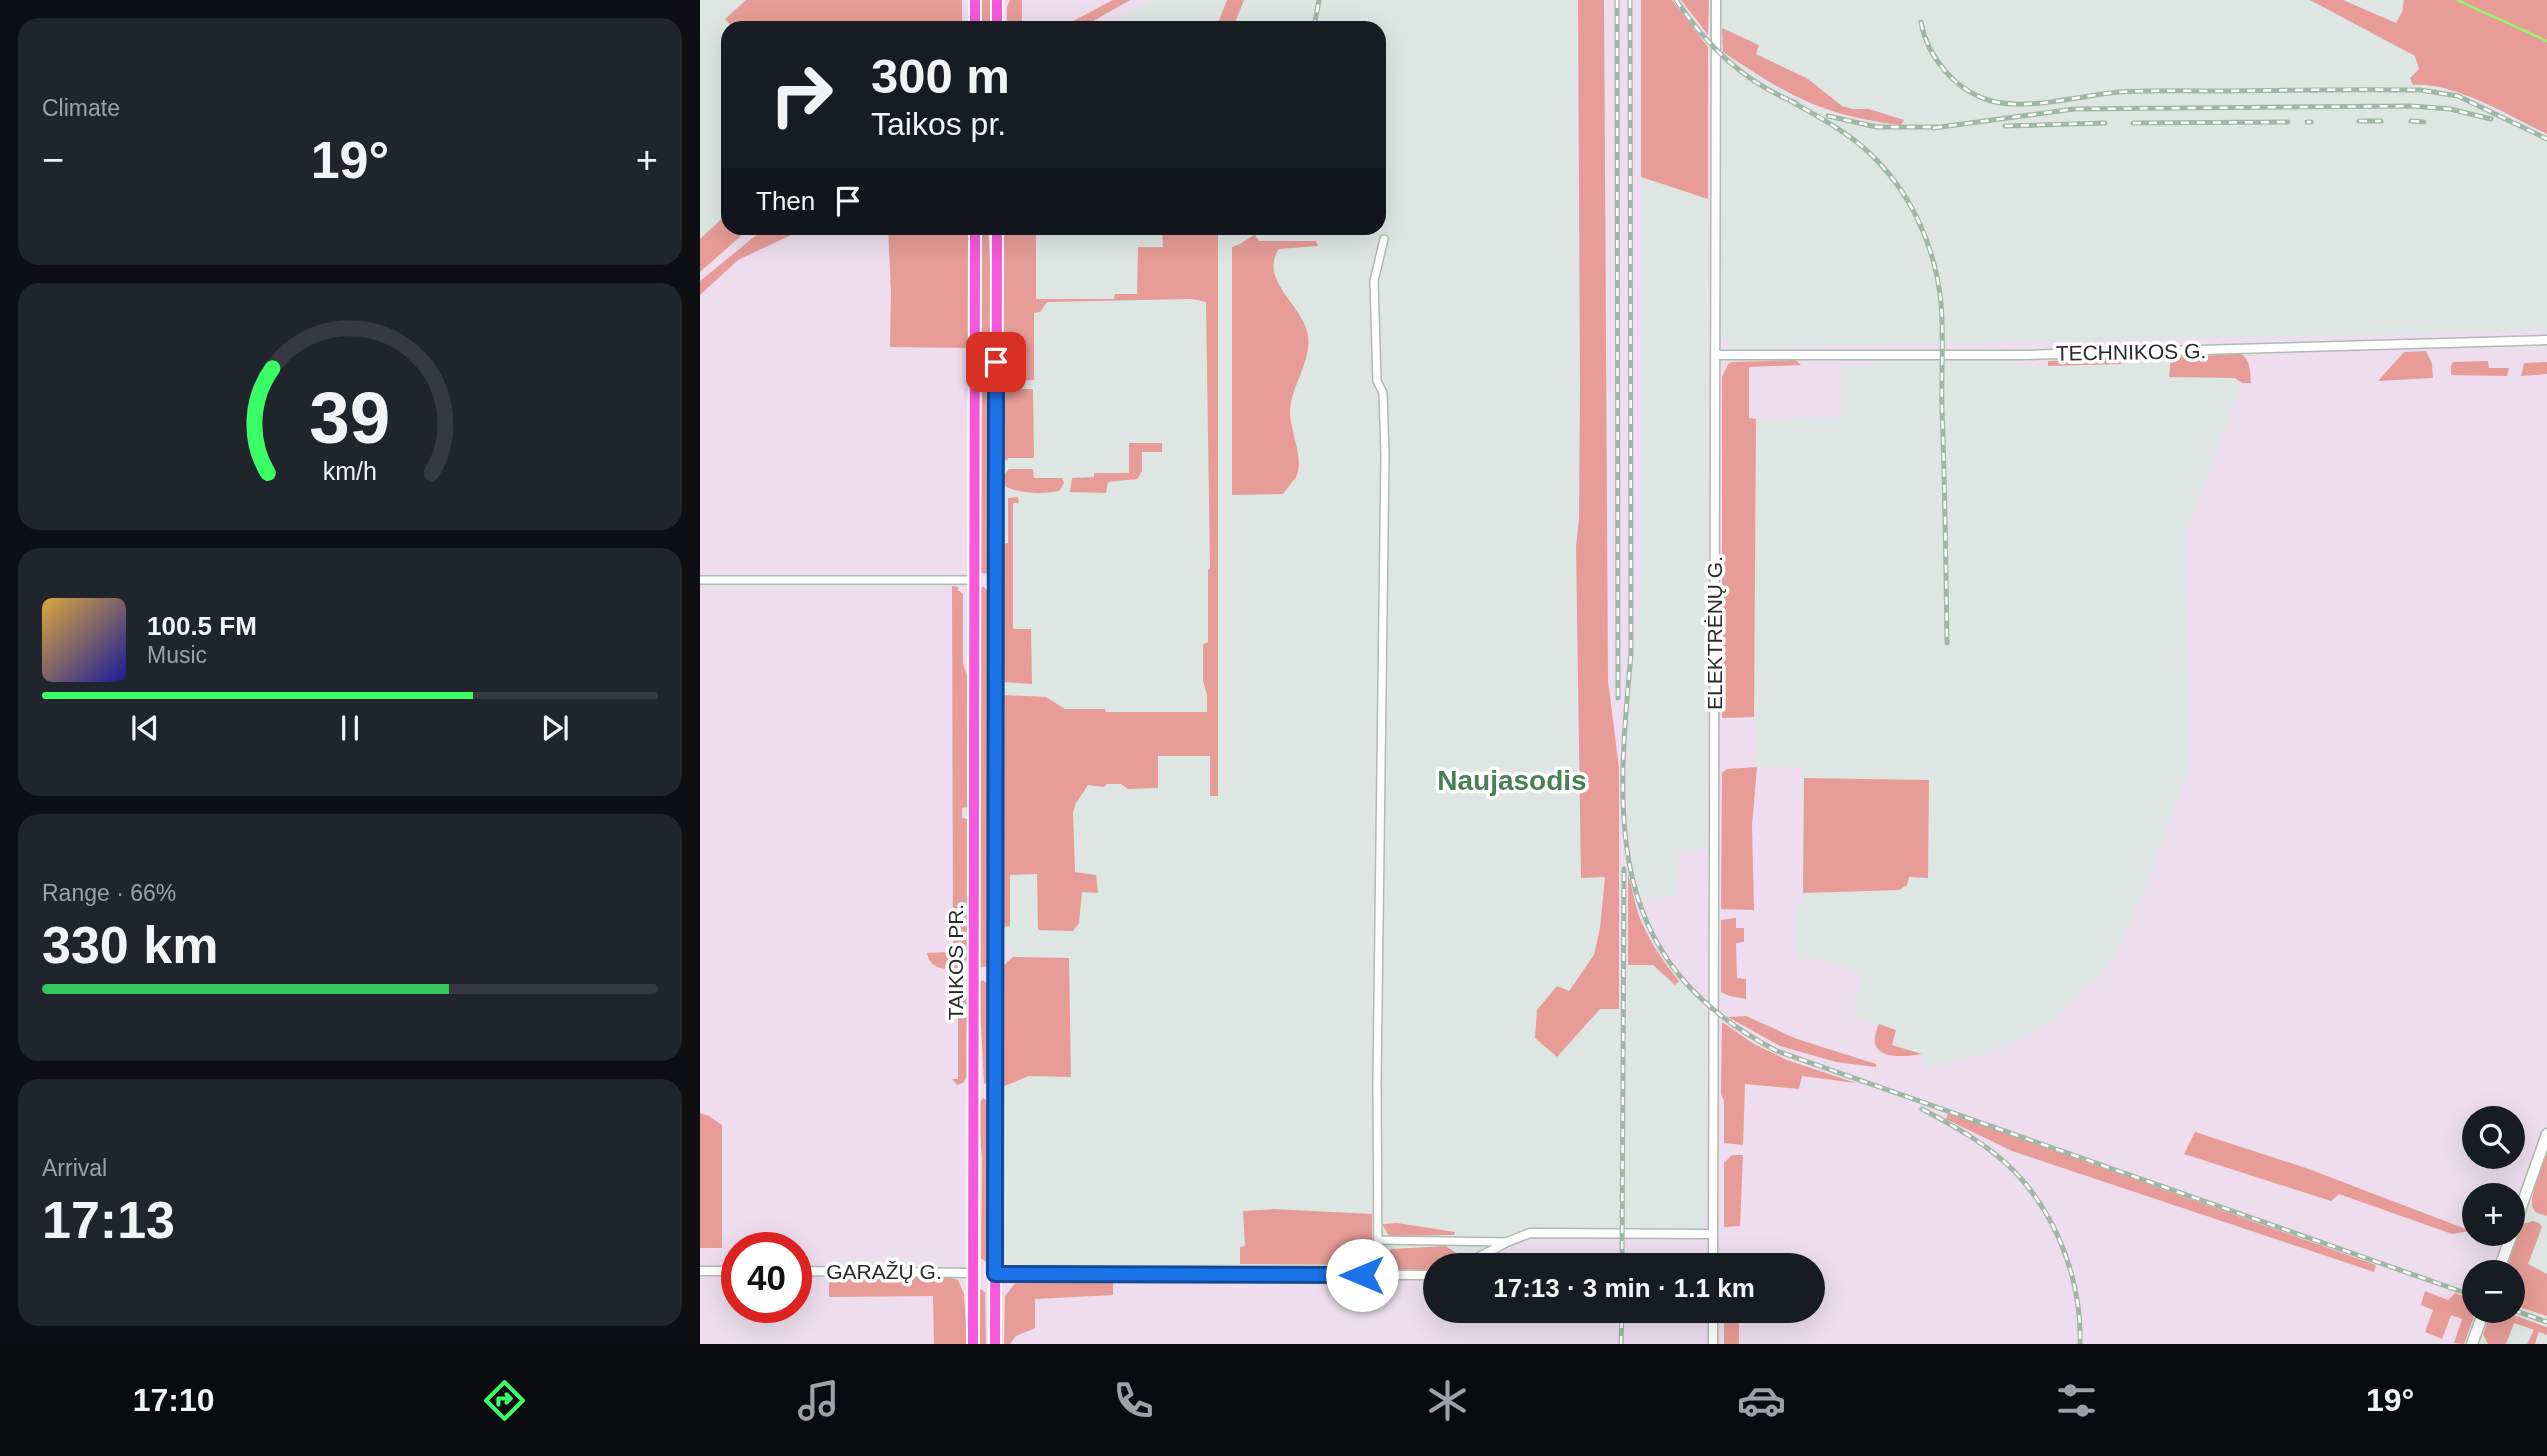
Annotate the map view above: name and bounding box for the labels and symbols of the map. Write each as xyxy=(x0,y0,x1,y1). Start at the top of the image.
pin xyxy=(966,332,1026,392)
street label: TECHNIKOS G. xyxy=(2056,339,2206,365)
street label: ELEKTRĖNŲ G. xyxy=(1703,556,1726,710)
district label: Naujasodis xyxy=(1437,765,1587,796)
street label: TAIKOS PR. xyxy=(944,904,967,1020)
speed limit sign: 40 xyxy=(721,1232,812,1323)
position arrow xyxy=(1325,1238,1399,1312)
street label: GARAŽŲ G. xyxy=(826,1260,942,1283)

